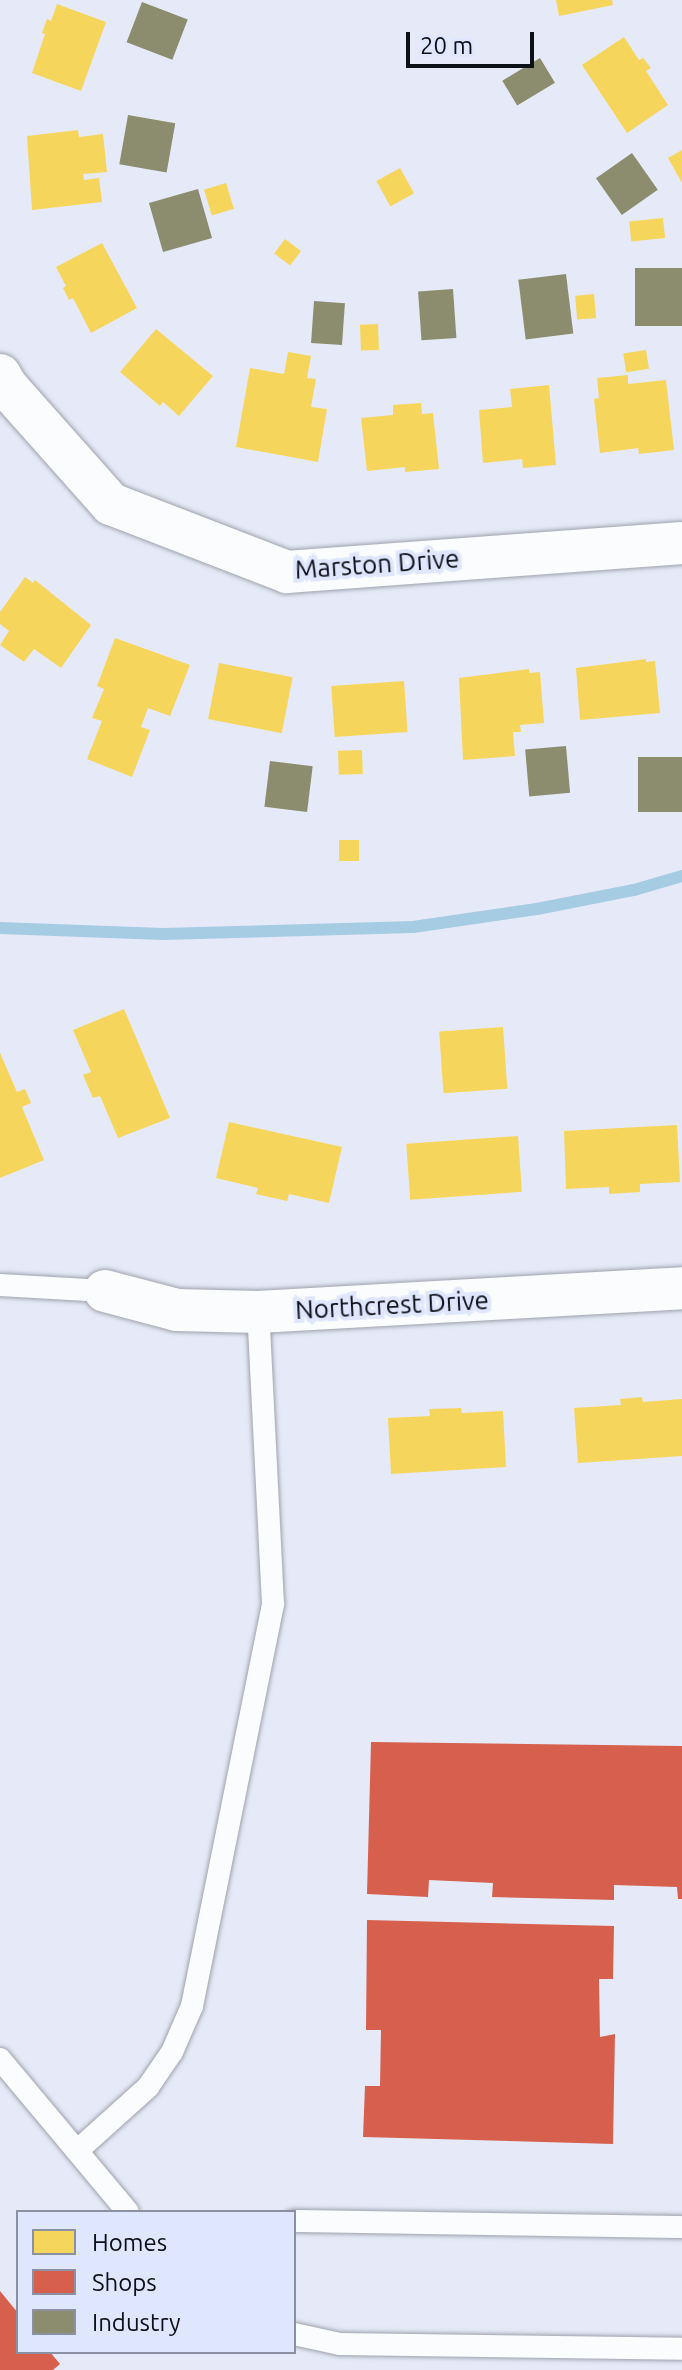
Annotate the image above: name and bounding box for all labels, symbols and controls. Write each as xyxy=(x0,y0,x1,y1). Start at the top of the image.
scale bar xyxy=(410,16,538,66)
text: 20 m xyxy=(420,32,473,59)
street label: Marston Drive xyxy=(294,543,460,585)
street label: Northcrest Drive xyxy=(294,1284,490,1326)
legend xyxy=(16,2210,296,2354)
text: Homes xyxy=(92,2229,167,2256)
text: Shops xyxy=(92,2269,157,2296)
text: Industry xyxy=(92,2309,181,2336)

